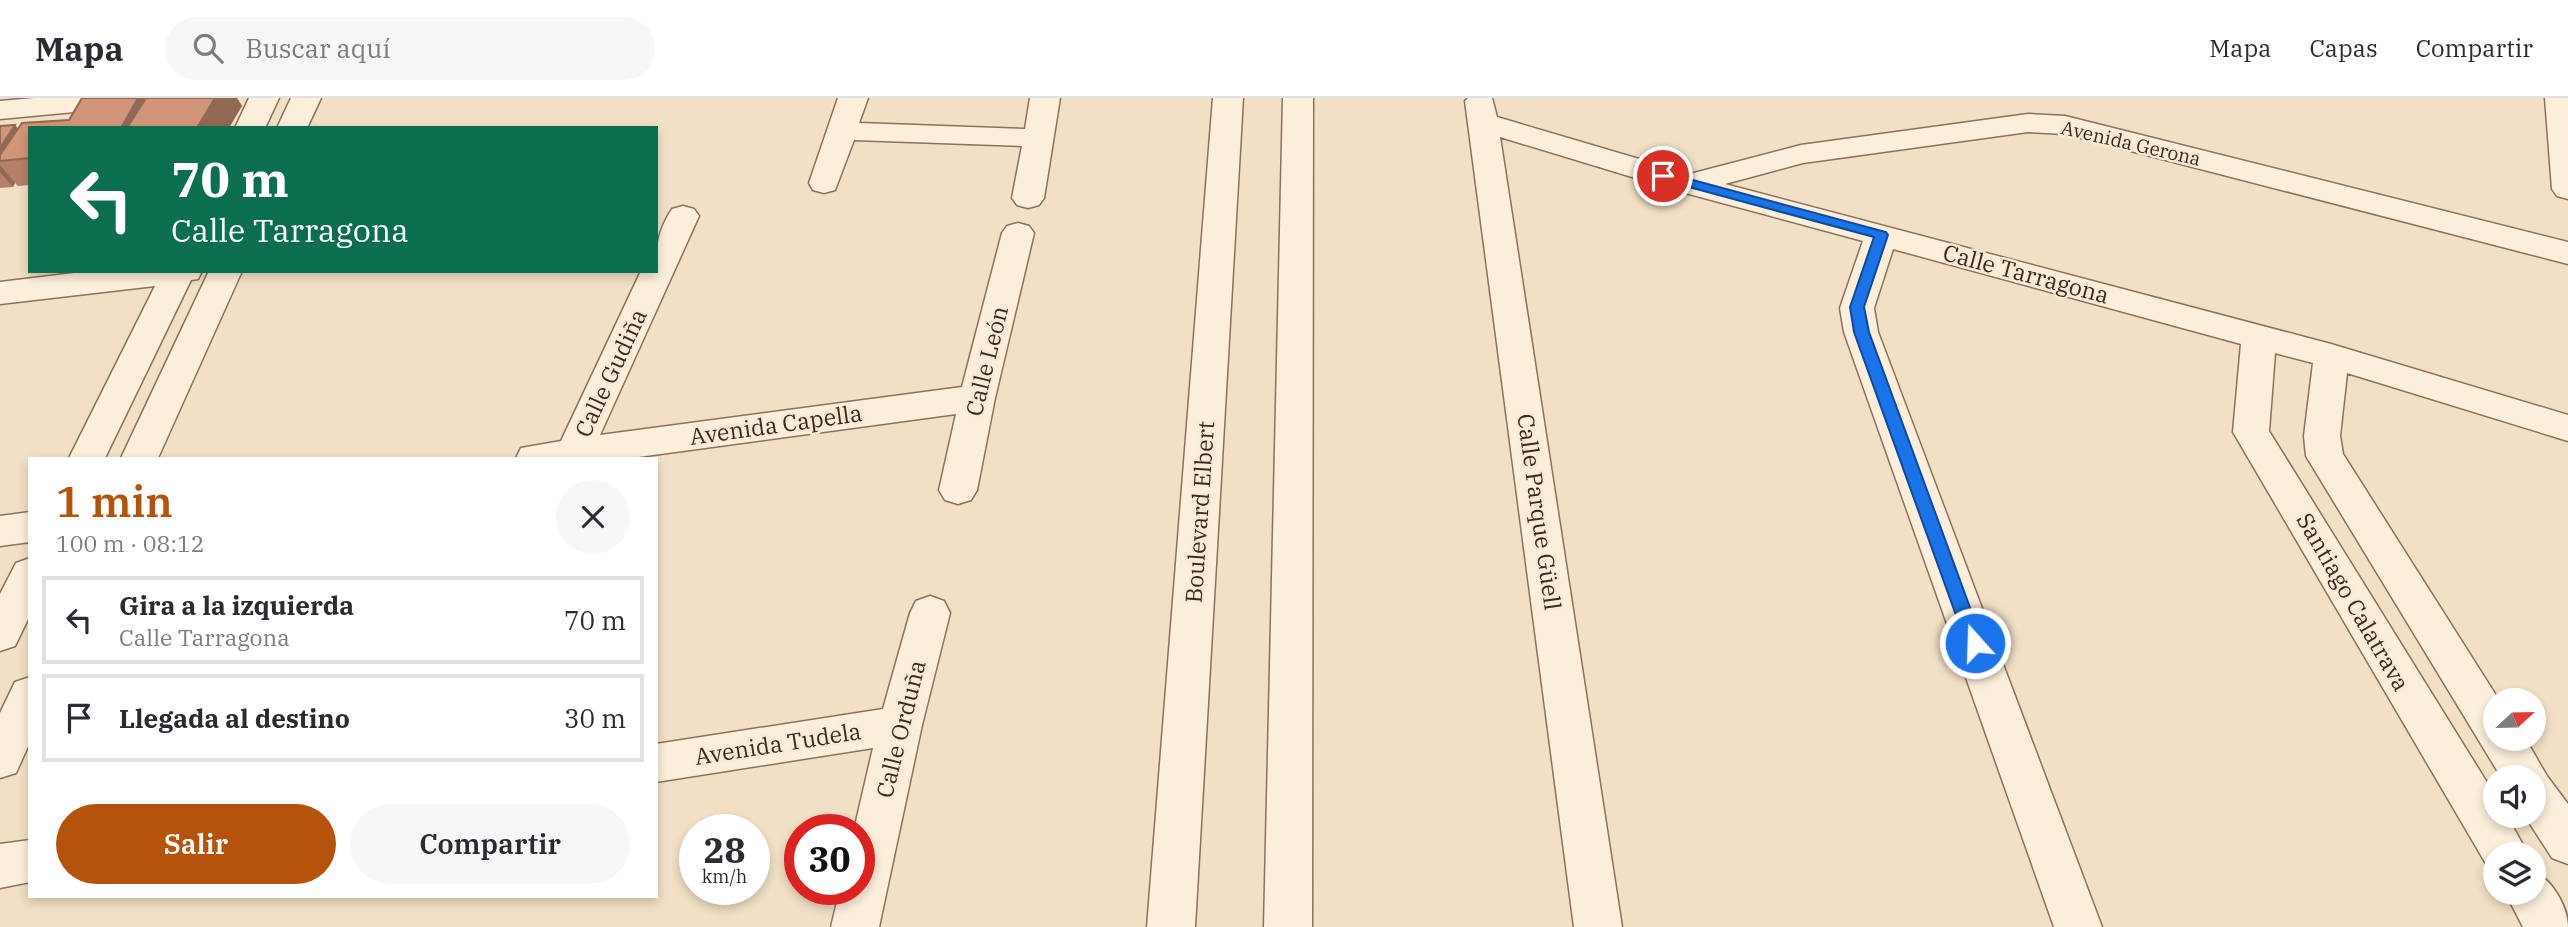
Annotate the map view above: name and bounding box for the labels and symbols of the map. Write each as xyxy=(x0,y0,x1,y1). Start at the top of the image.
street label: Avenida Gerona xyxy=(2059,115,2203,171)
pin xyxy=(1633,146,1693,206)
street label: Calle Tarragona xyxy=(1940,236,2113,310)
street label: Calle León xyxy=(958,303,1014,419)
street label: Calle Gudiña xyxy=(567,304,653,441)
street label: Avenida Capella xyxy=(688,397,864,451)
street label: Calle Parque Güell xyxy=(1511,412,1569,612)
street label: Boulevard Elbert xyxy=(1178,420,1220,604)
street label: Santiago Calatrava xyxy=(2291,507,2417,696)
position arrow xyxy=(1938,606,2012,680)
street label: Calle Orduña xyxy=(868,657,932,801)
north arrow xyxy=(2483,688,2546,751)
street label: Avenida Tudela xyxy=(693,715,863,771)
speed limit sign: 30 xyxy=(784,814,875,905)

